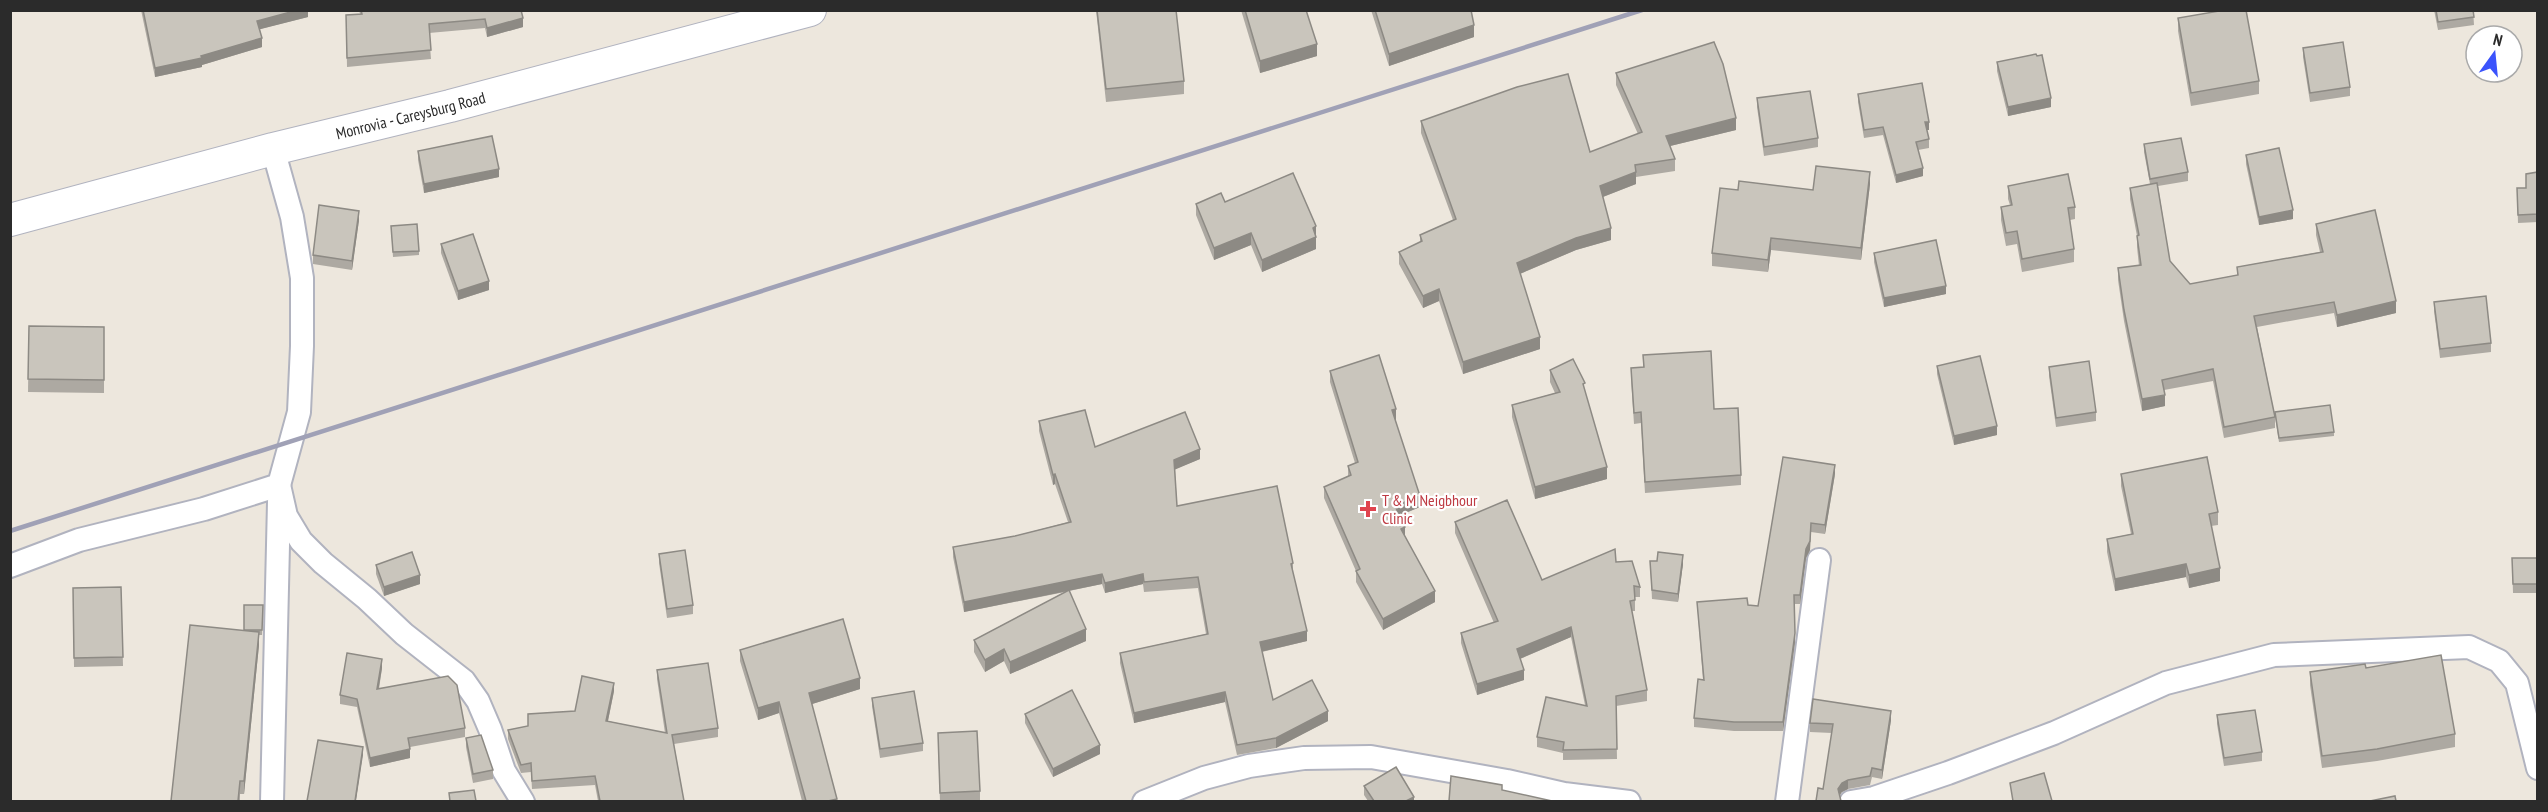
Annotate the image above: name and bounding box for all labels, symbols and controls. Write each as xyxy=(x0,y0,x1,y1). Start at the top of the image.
north arrow xyxy=(2464,24,2524,84)
text: N xyxy=(2491,29,2505,50)
street label: Monrovia - Careysburg Road xyxy=(334,87,488,143)
place label: T & M Neigbhour Clinic xyxy=(1382,490,1478,528)
marker: T & M Neigbhour Clinic xyxy=(1359,500,1377,518)

